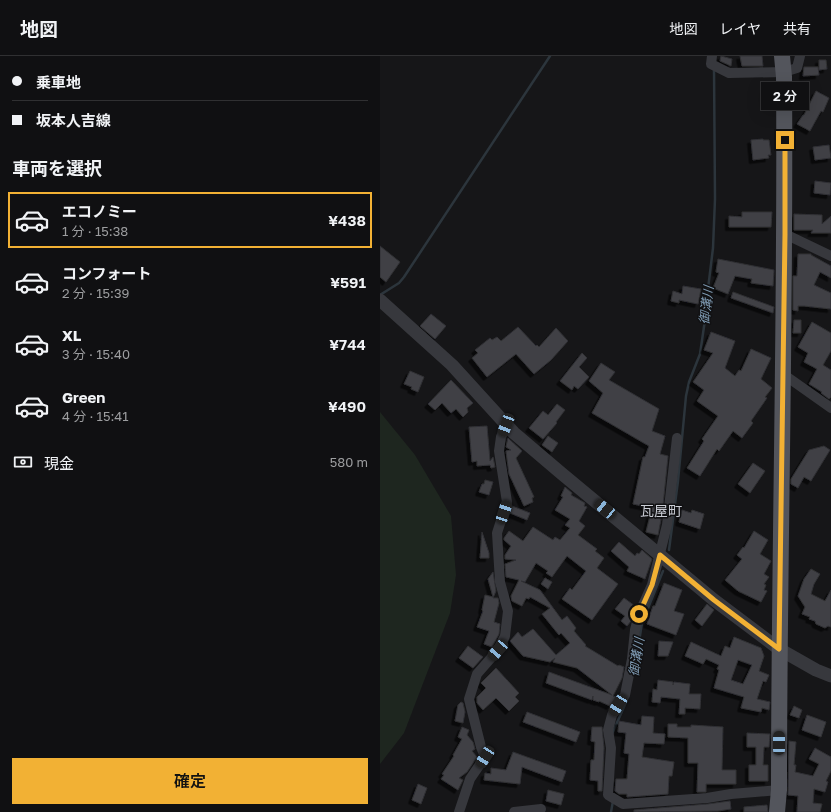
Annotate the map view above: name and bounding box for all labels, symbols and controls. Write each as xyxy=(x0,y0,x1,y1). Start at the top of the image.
text: 地図 xyxy=(20,17,58,40)
text: 地図 xyxy=(669,20,697,37)
text: レイヤ xyxy=(719,20,761,37)
text: 共有 xyxy=(783,20,811,37)
text: 乗車地 xyxy=(36,73,81,91)
callout: 2 分 xyxy=(761,82,809,110)
text: 2 分 xyxy=(773,88,797,104)
text: 坂本人吉線 xyxy=(36,111,111,129)
route end xyxy=(776,131,794,149)
text: 車両を選択 xyxy=(12,157,102,179)
icon: car xyxy=(14,202,50,238)
text: エコノミー xyxy=(62,202,137,220)
text: ¥438 xyxy=(328,211,366,229)
text: 1 分 · 15:38 xyxy=(62,223,128,239)
icon: car xyxy=(14,264,50,300)
text: コンフォート xyxy=(62,264,152,282)
text: ¥591 xyxy=(330,273,366,291)
water label: 御溝川 xyxy=(696,283,717,325)
text: 2 分 · 15:39 xyxy=(62,285,129,301)
icon: car xyxy=(14,326,50,362)
text: XL xyxy=(62,326,81,344)
text: ¥744 xyxy=(329,335,366,353)
text: 3 分 · 15:40 xyxy=(62,346,130,362)
icon: car xyxy=(14,388,50,424)
text: Green xyxy=(62,388,105,406)
text: ¥490 xyxy=(328,397,366,415)
text: 4 分 · 15:41 xyxy=(62,408,129,424)
car xyxy=(496,412,516,438)
icon: cash xyxy=(12,451,34,473)
text: 現金 xyxy=(44,454,74,472)
text: 580 m xyxy=(330,454,368,470)
car xyxy=(592,497,618,521)
car xyxy=(495,499,513,525)
district label: 瓦屋町 xyxy=(640,502,682,519)
route start xyxy=(630,605,648,623)
water label: 御溝川 xyxy=(625,635,647,678)
car xyxy=(486,637,510,663)
car xyxy=(607,692,629,718)
car xyxy=(773,731,785,755)
car xyxy=(473,744,497,770)
button: 確定 xyxy=(12,758,368,804)

